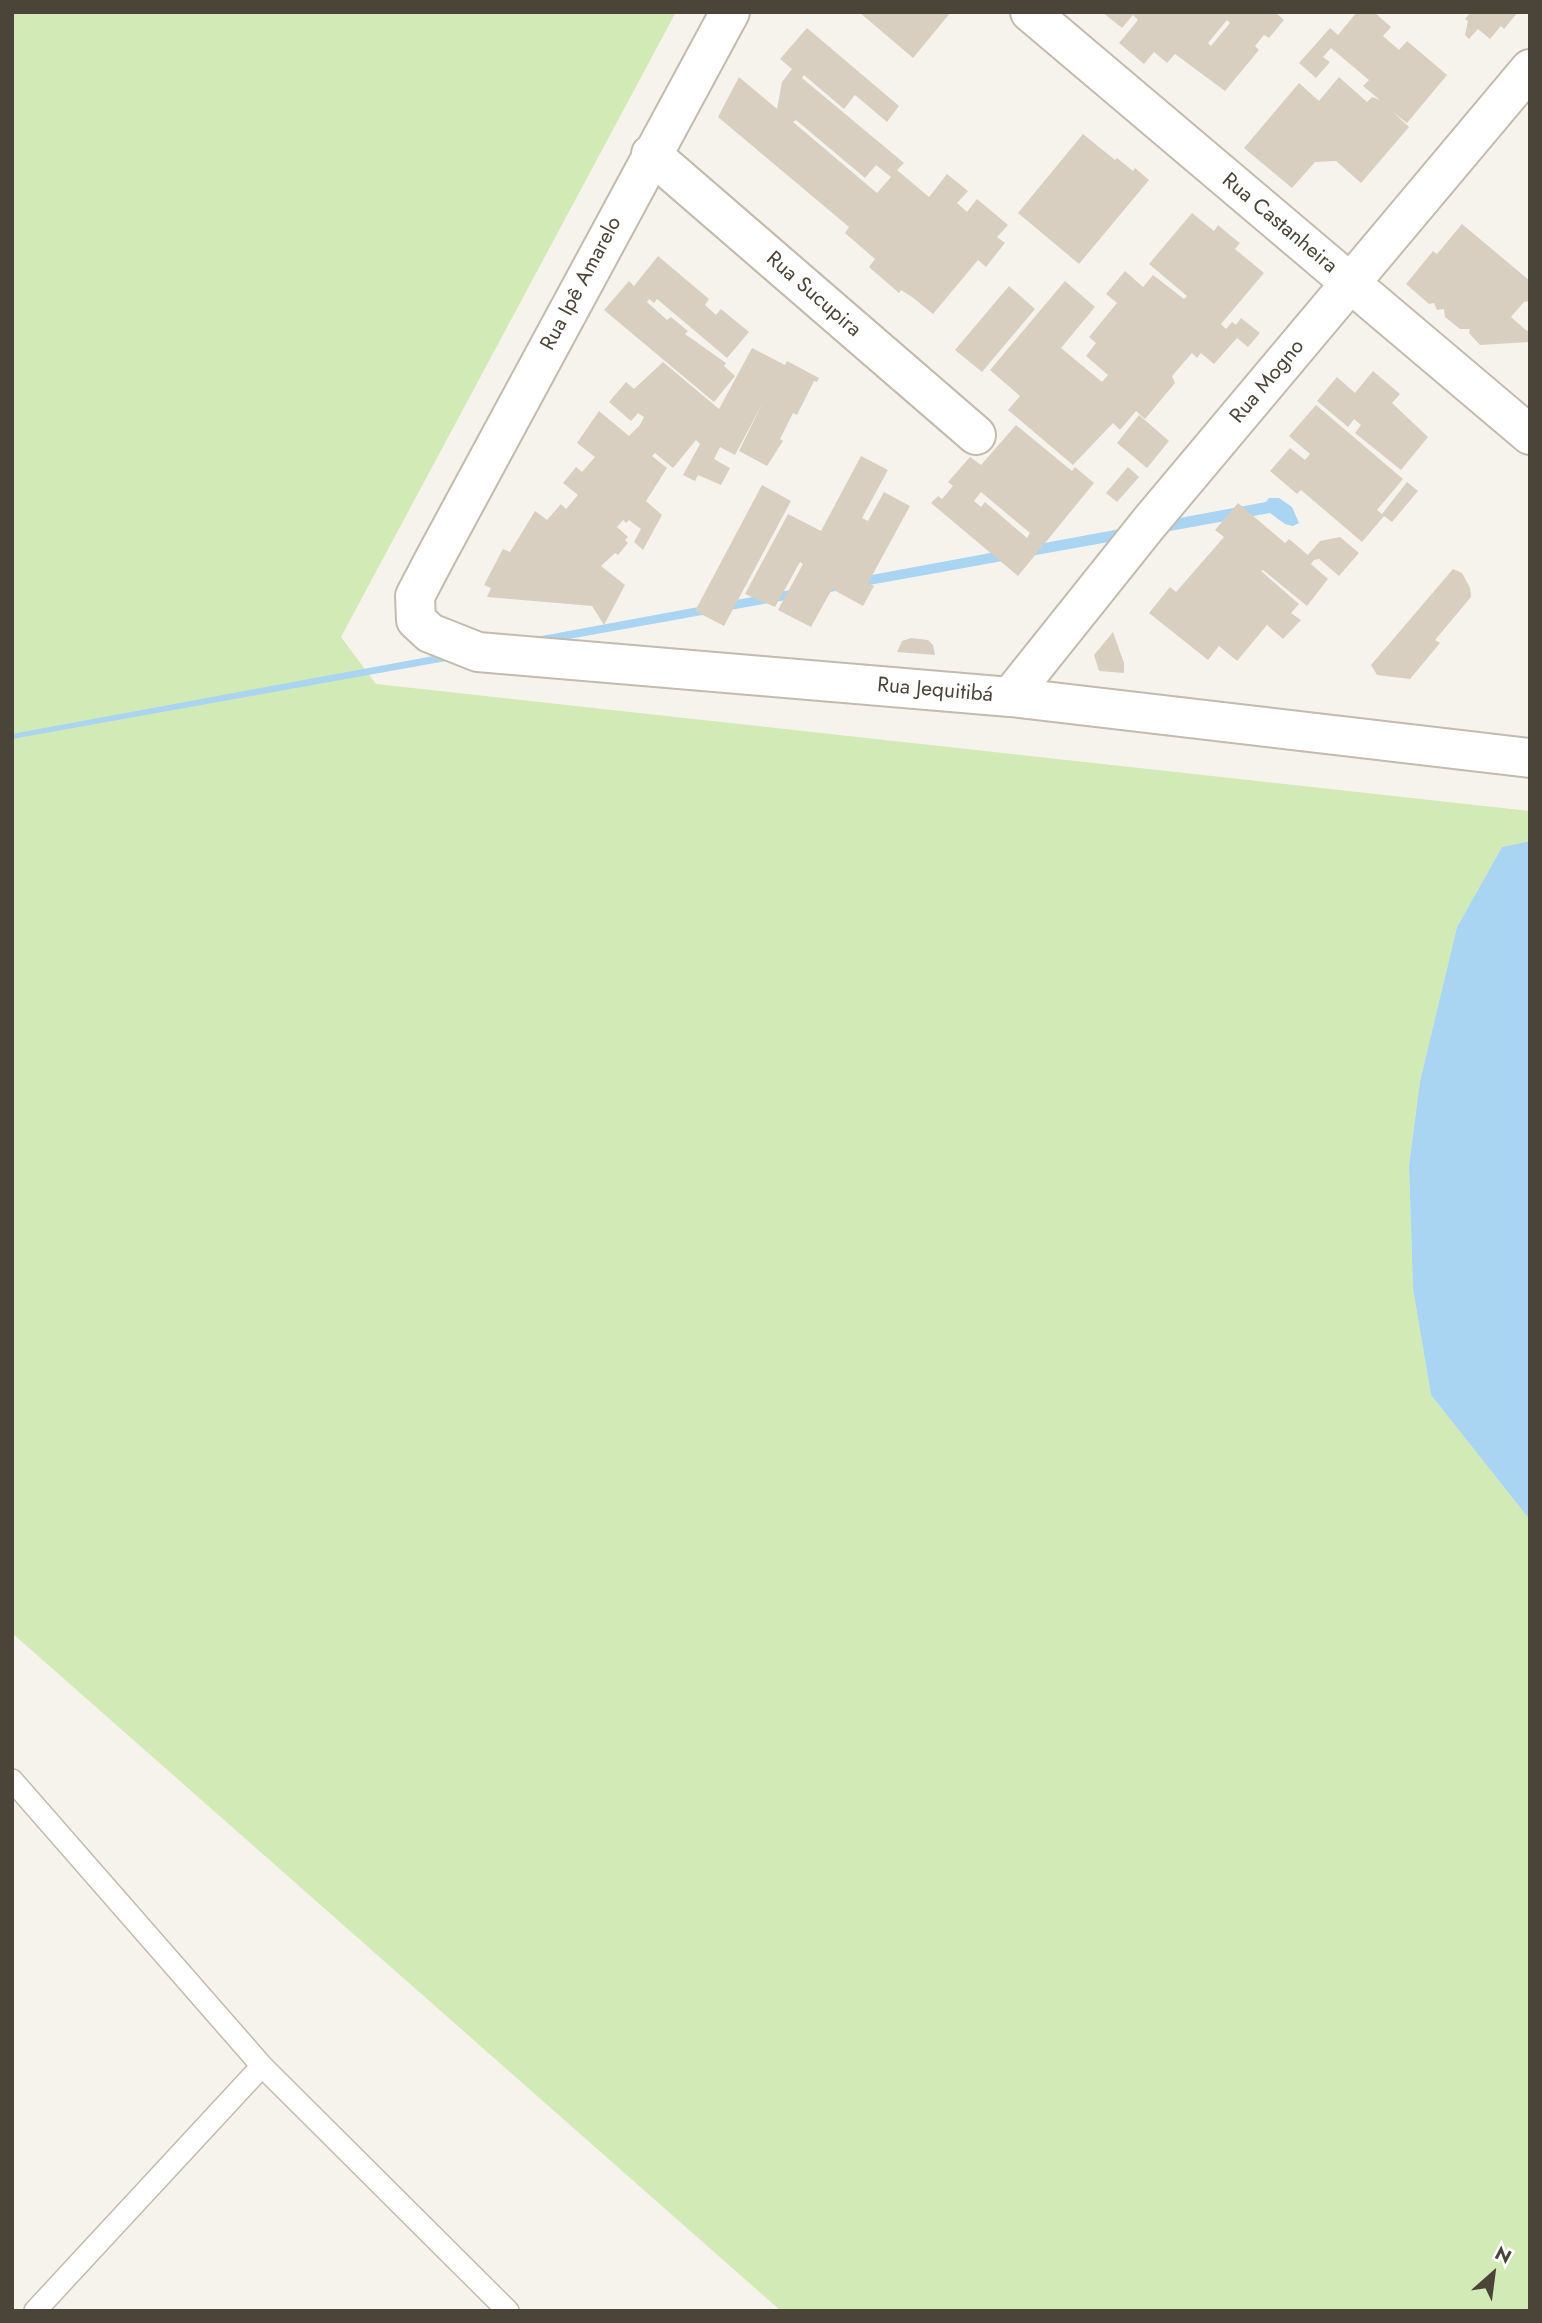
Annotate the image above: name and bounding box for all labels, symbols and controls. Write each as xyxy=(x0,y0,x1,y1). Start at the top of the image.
street label: Rua Castanheira xyxy=(1216,168,1342,280)
street label: Rua Ipê Amarelo xyxy=(536,213,628,355)
street label: Rua Sucupira xyxy=(760,247,866,343)
street label: Rua Mogno xyxy=(1226,335,1310,429)
street label: Rua Jequitibá xyxy=(876,673,994,709)
north arrow xyxy=(1458,2239,1528,2309)
text: N xyxy=(1490,2240,1516,2270)

